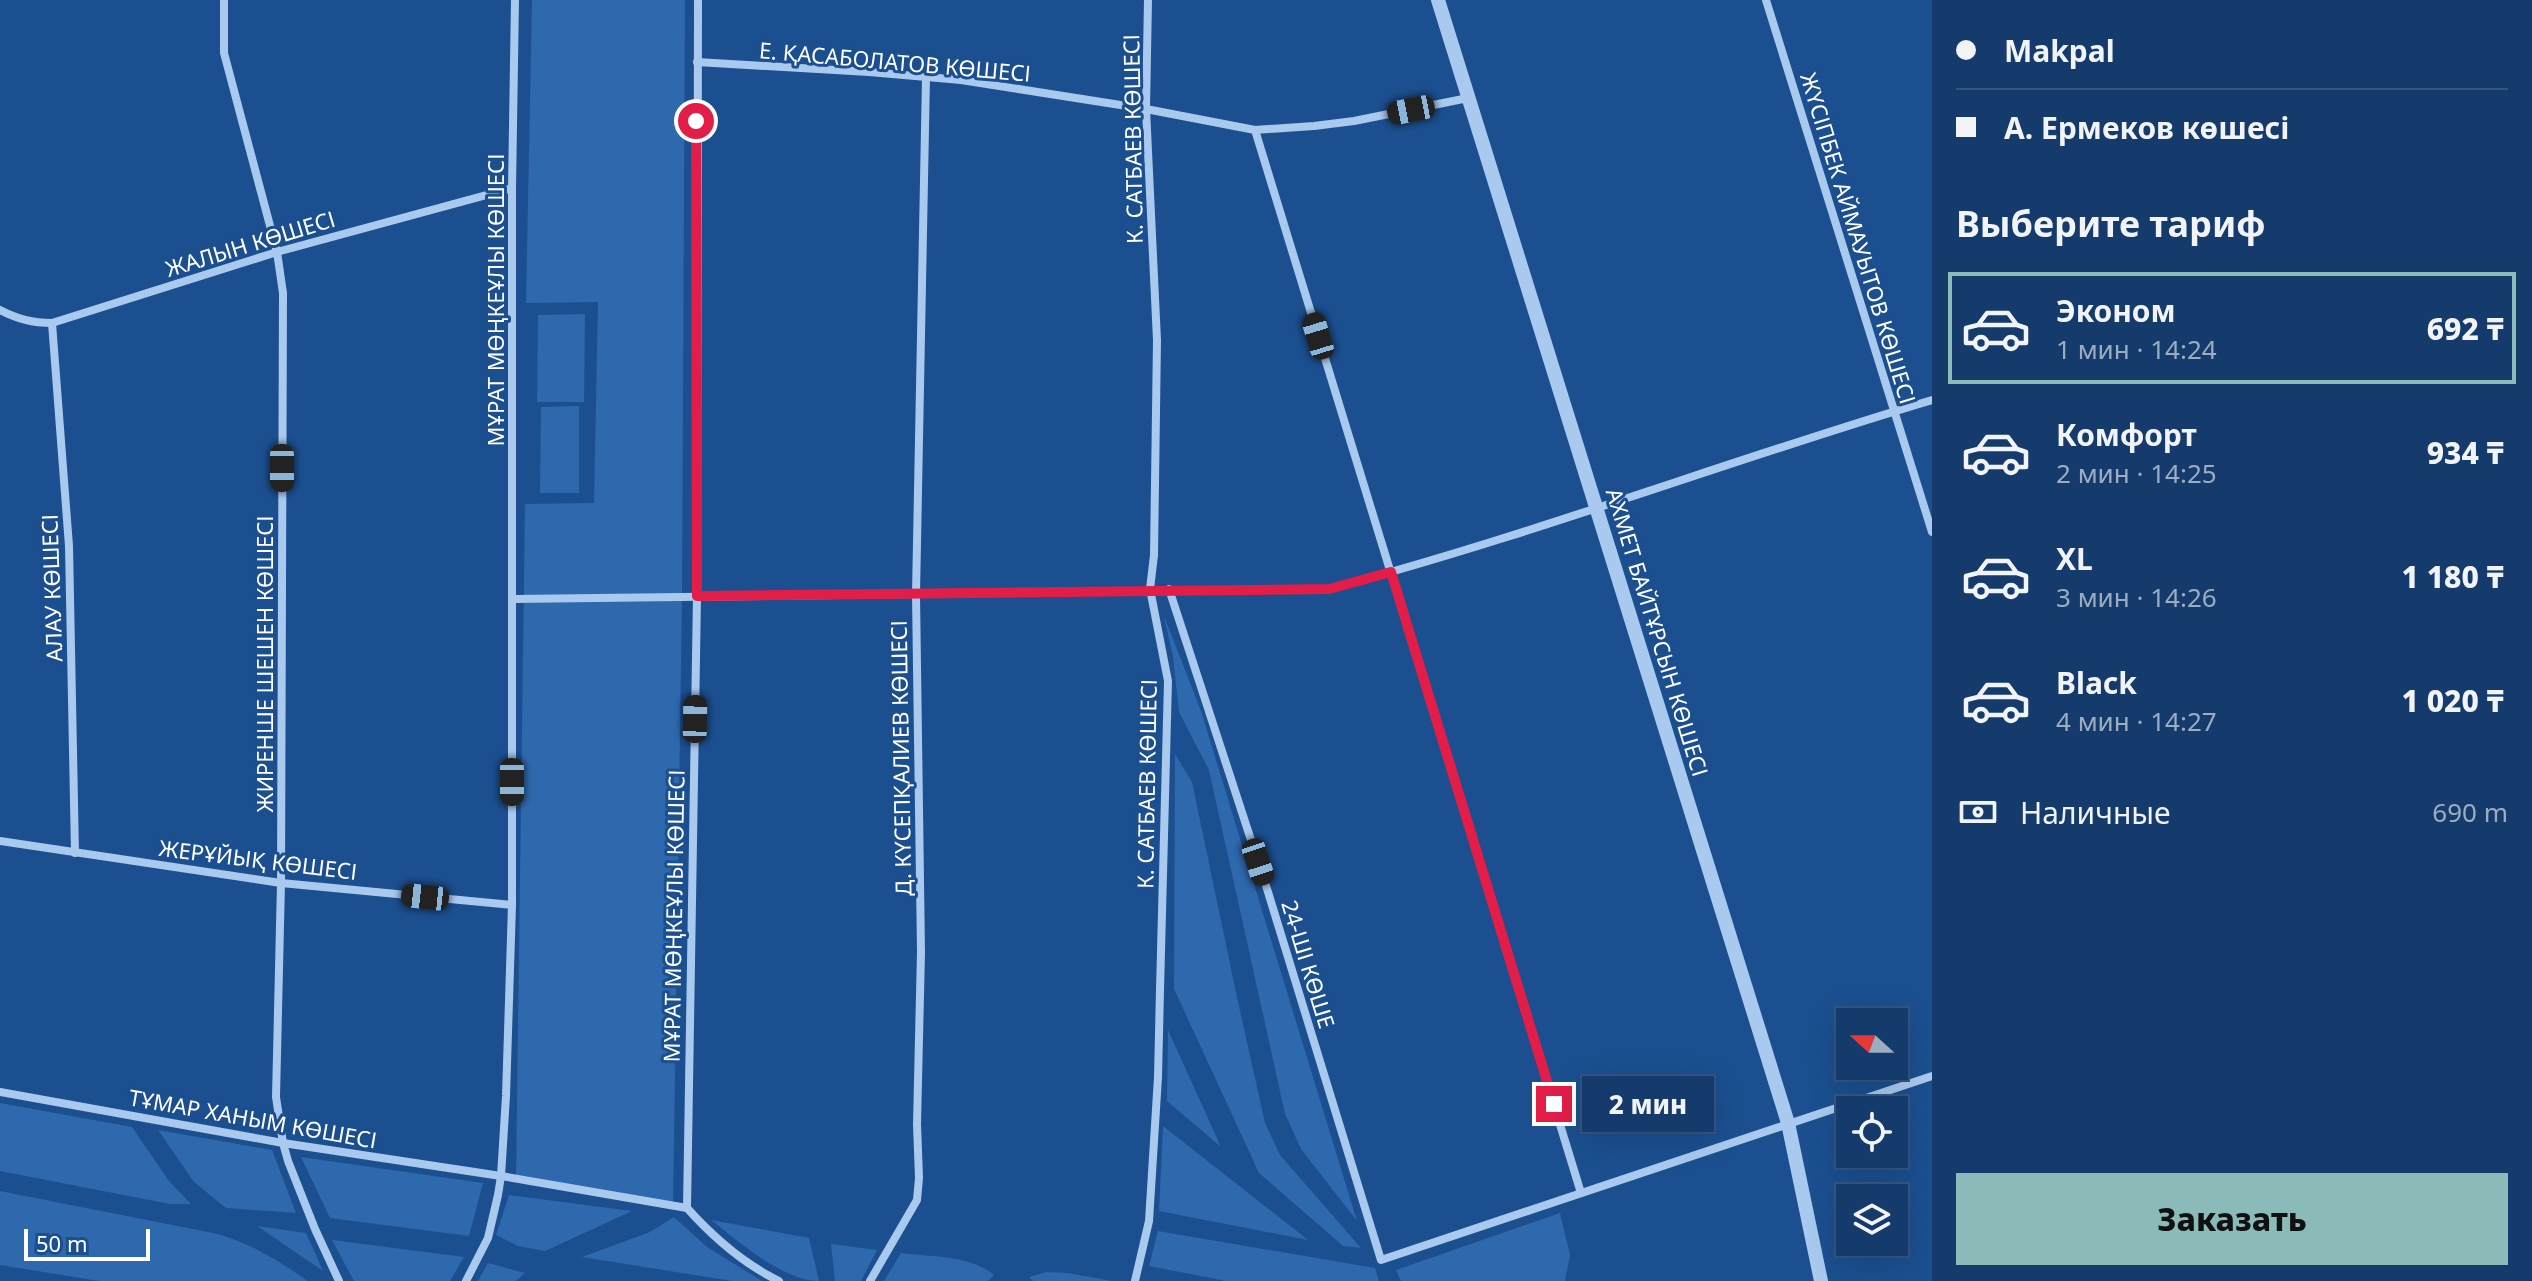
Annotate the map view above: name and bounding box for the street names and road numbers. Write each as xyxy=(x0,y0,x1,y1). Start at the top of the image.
street label: Е. ҚАСАБОЛАТОВ КӨШЕСІ xyxy=(758,34,1032,88)
street label: К. САТБАЕВ КӨШЕСІ xyxy=(1115,34,1149,244)
street label: ЖҮСІПБЕК АЙМАУЫТОВ КӨШЕСІ xyxy=(1794,69,1924,407)
street label: МҰРАТ МӨҢКЕҰЛЫ КӨШЕСІ xyxy=(480,154,510,446)
street label: ЖАЛЫН КӨШЕСІ xyxy=(162,203,338,283)
street label: АХМЕТ БАЙТҰРСЫН КӨШЕСІ xyxy=(1600,484,1716,780)
street label: АЛАУ КӨШЕСІ xyxy=(33,514,69,662)
street label: ЖИРЕНШЕ ШЕШЕН КӨШЕСІ xyxy=(249,515,279,813)
street label: Д. КҮСЕПҚАЛИЕВ КӨШЕСІ xyxy=(883,620,917,896)
street label: К. САТБАЕВ КӨШЕСІ xyxy=(1129,679,1163,889)
street label: МҰРАТ МӨҢКЕҰЛЫ КӨШЕСІ xyxy=(655,769,691,1063)
street label: ЖЕРҰЙЫҚ КӨШЕСІ xyxy=(157,832,359,886)
street label: 24-ШІ КӨШЕ xyxy=(1275,896,1343,1032)
street label: ТҰМАР ХАНЫМ КӨШЕСІ xyxy=(127,1081,379,1155)

